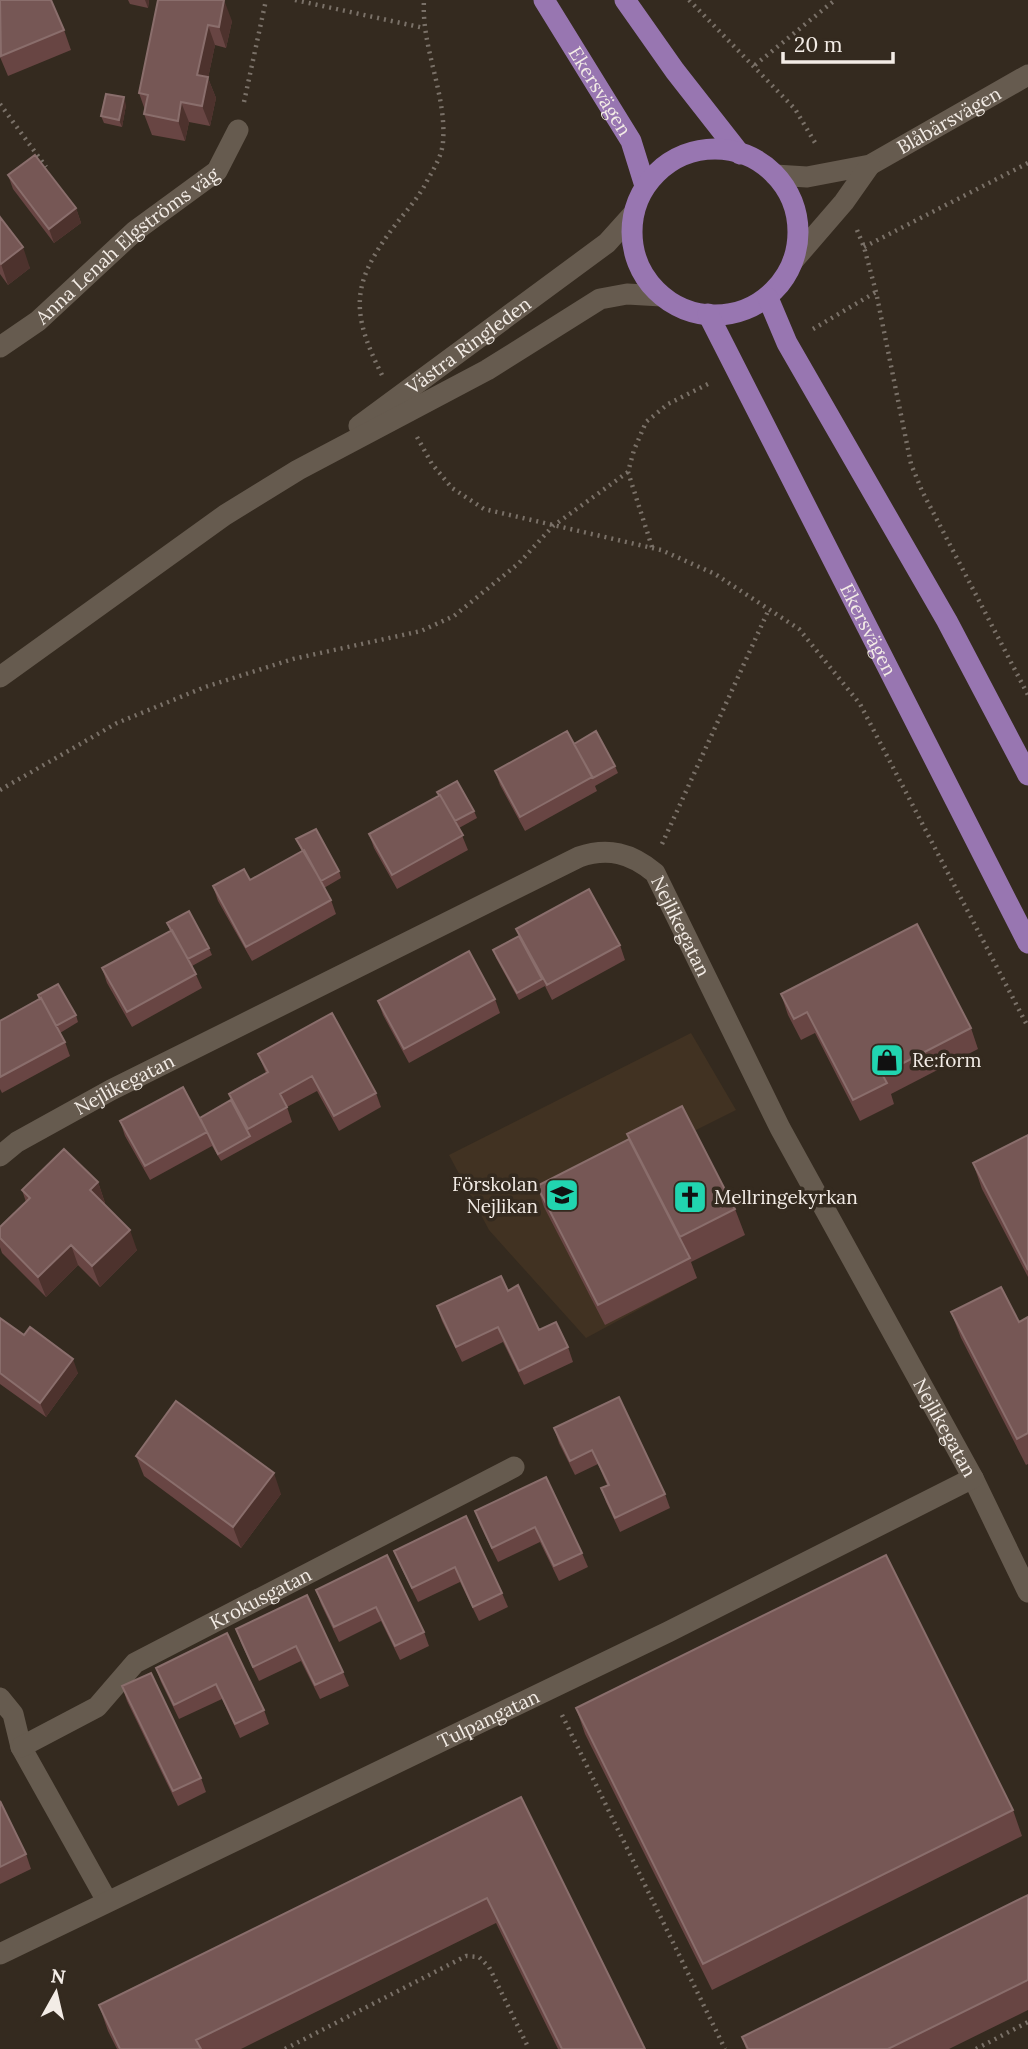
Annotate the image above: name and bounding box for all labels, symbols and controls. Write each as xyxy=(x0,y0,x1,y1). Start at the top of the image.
scale bar xyxy=(783,21,893,65)
text: 20 m xyxy=(794,31,843,58)
street label: Ekersvägen xyxy=(564,42,637,140)
street label: Blåbärsvägen xyxy=(893,81,1005,159)
street label: Anna Lenah Elgströms väg xyxy=(30,162,224,330)
street label: Västra Ringleden xyxy=(400,291,536,400)
street label: Ekersvägen xyxy=(835,579,902,680)
street label: Nejlikegatan xyxy=(646,872,716,980)
shop icon: Re:form xyxy=(868,1041,906,1079)
street label: Nejlikegatan xyxy=(70,1048,178,1120)
place label: Re:form xyxy=(912,1048,982,1072)
place label: Förskolan Nejlikan xyxy=(452,1172,538,1218)
school or university icon: Förskolan Nejlikan xyxy=(543,1176,581,1214)
church icon: Mellringekyrkan xyxy=(671,1178,709,1216)
place label: Mellringekyrkan xyxy=(714,1185,858,1209)
street label: Nejlikegatan xyxy=(908,1374,982,1481)
street label: Krokusgatan xyxy=(205,1562,315,1635)
street label: Tulpangatan xyxy=(433,1684,543,1753)
north arrow xyxy=(21,1958,91,2028)
text: N xyxy=(49,1963,68,1989)

